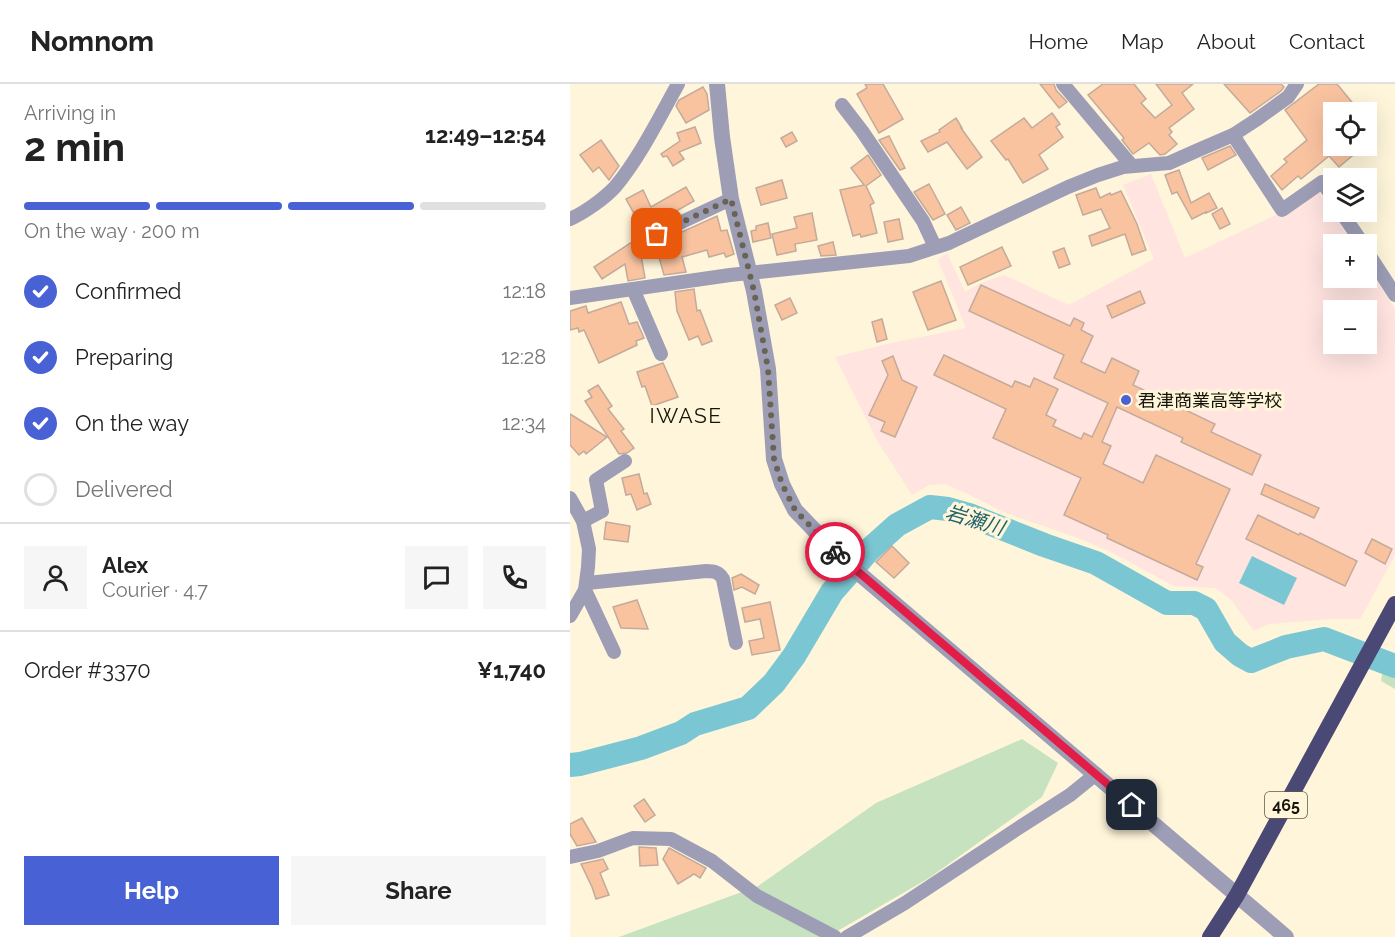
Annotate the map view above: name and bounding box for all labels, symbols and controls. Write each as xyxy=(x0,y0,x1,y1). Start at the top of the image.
text: Nomnom xyxy=(30,25,154,58)
text: Home xyxy=(1029,29,1088,54)
text: Map xyxy=(1121,29,1164,54)
text: About xyxy=(1197,29,1256,54)
text: Contact xyxy=(1289,29,1365,54)
text: Arriving in xyxy=(24,101,116,125)
map controls xyxy=(1323,102,1377,354)
button: locate xyxy=(1323,102,1377,156)
text: 12:49–12:54 xyxy=(425,122,546,148)
text: 2 min xyxy=(24,124,125,170)
button: layers xyxy=(1323,168,1377,222)
pin xyxy=(631,208,682,259)
icon: bag xyxy=(640,217,673,250)
text: On the way · 200 m xyxy=(24,219,200,243)
button: + xyxy=(1323,234,1377,288)
icon: check xyxy=(24,275,57,308)
text: Confirmed xyxy=(75,278,182,304)
text: 12:18 xyxy=(503,279,546,303)
button: − xyxy=(1323,300,1377,354)
icon: check xyxy=(24,341,57,374)
text: Preparing xyxy=(75,344,173,370)
text: 12:28 xyxy=(501,345,546,369)
place label: 君津商業高等学校 xyxy=(1138,390,1282,411)
marker: 君津商業高等学校 xyxy=(1119,393,1133,407)
district label: IWASE xyxy=(650,403,722,428)
icon: check xyxy=(24,407,57,440)
text: On the way xyxy=(75,410,189,436)
text: 12:34 xyxy=(502,411,546,435)
text: Delivered xyxy=(75,476,173,502)
water label: 岩瀬川 xyxy=(943,500,1009,541)
courier xyxy=(805,522,865,582)
icon: bike xyxy=(819,536,852,569)
button: person xyxy=(24,546,87,609)
button: chat xyxy=(405,546,468,609)
button: phone xyxy=(483,546,546,609)
text: Alex xyxy=(102,552,148,578)
text: Courier · 4.7 xyxy=(102,578,208,602)
text: Order #3370 xyxy=(24,657,151,683)
text: ¥1,740 xyxy=(477,657,546,683)
pin xyxy=(1106,779,1157,830)
icon: home xyxy=(1115,788,1148,821)
road number: 465 xyxy=(1265,792,1307,818)
button: Help xyxy=(24,856,279,925)
button: Share xyxy=(291,856,546,925)

